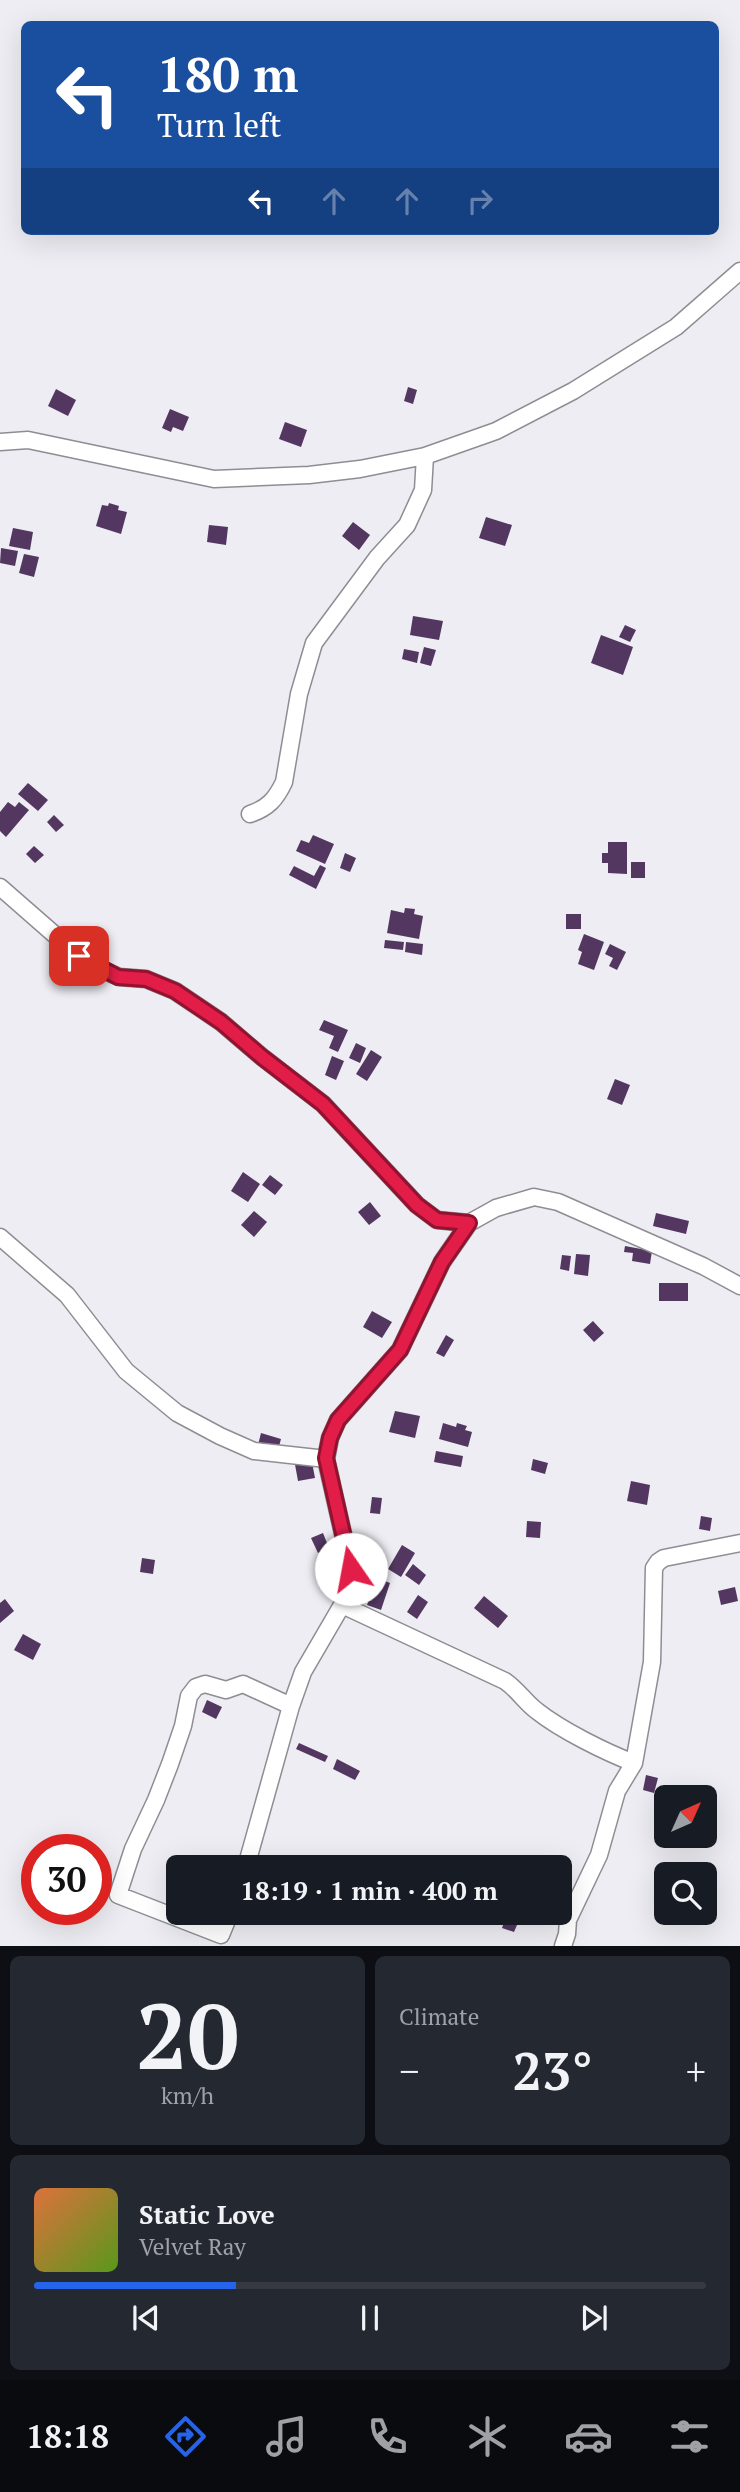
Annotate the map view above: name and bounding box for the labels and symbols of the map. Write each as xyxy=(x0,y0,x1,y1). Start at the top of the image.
pin xyxy=(49,926,109,986)
position arrow xyxy=(314,1532,388,1606)
north arrow xyxy=(654,1785,718,1848)
speed limit sign: 30 xyxy=(21,1834,112,1925)

